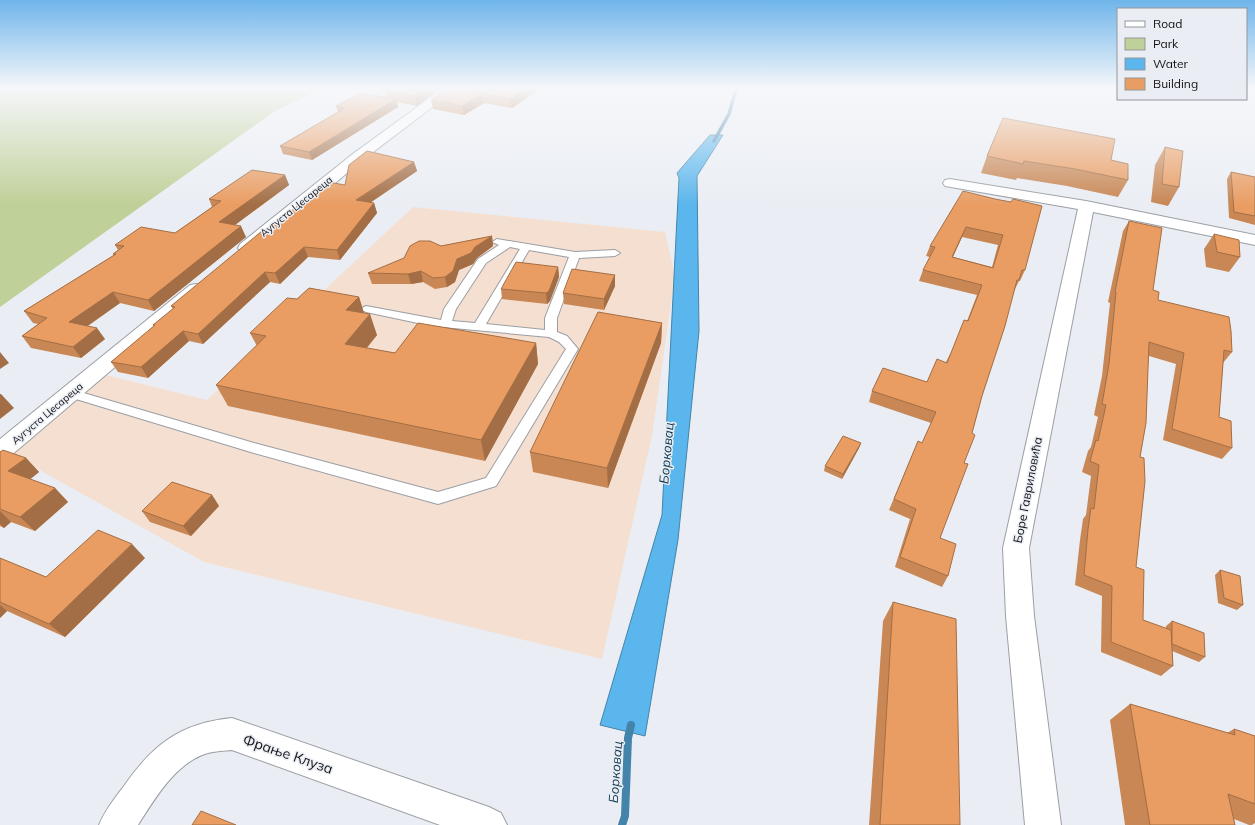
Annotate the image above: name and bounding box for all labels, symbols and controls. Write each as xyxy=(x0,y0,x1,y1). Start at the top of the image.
legend xyxy=(1117,8,1247,100)
text: Road xyxy=(1153,16,1182,31)
text: Park xyxy=(1153,36,1179,51)
text: Water xyxy=(1153,56,1189,71)
text: Building xyxy=(1153,76,1198,91)
street label: Аугуста Цесареца xyxy=(258,173,335,240)
street label: Аугуста Цесареца xyxy=(9,380,86,447)
water label: Борковац xyxy=(655,421,677,485)
street label: Боре Гавриловића xyxy=(1010,435,1045,544)
street label: Фрање Клуза xyxy=(241,730,335,778)
water label: Борковац xyxy=(605,740,625,803)

